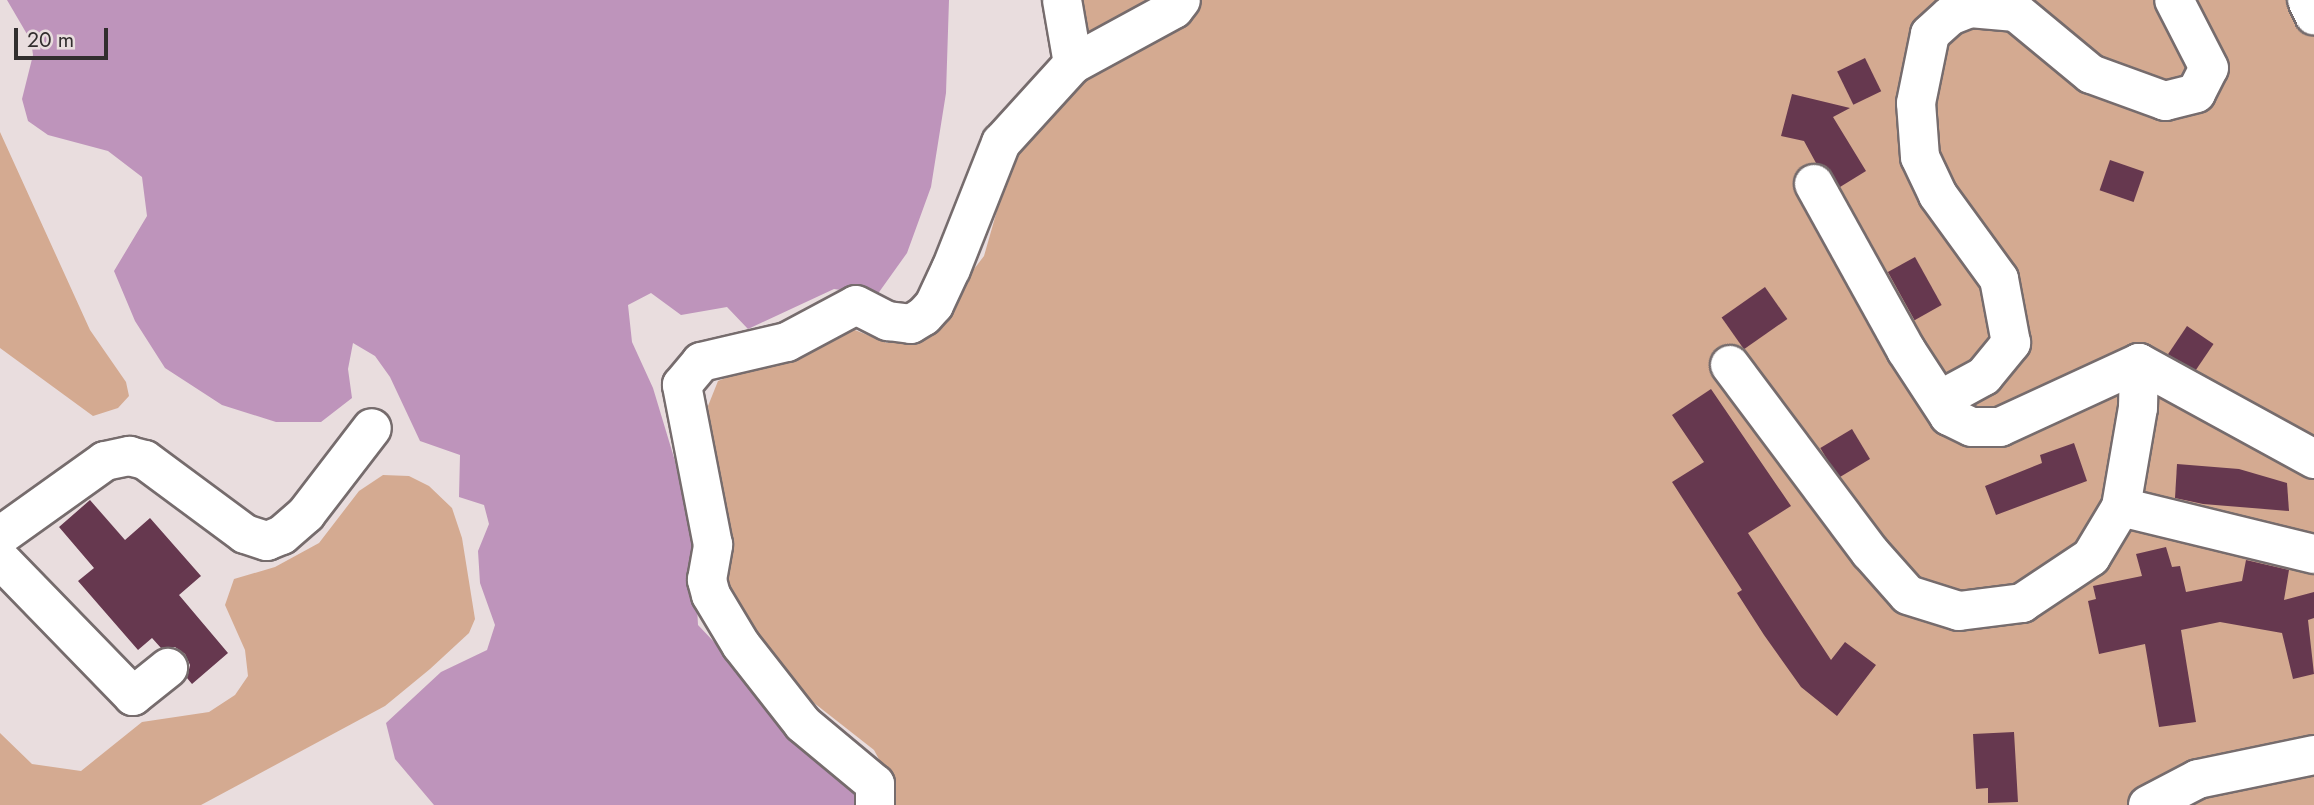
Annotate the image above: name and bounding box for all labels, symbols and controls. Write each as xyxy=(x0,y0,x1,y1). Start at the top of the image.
scale bar xyxy=(18,14,112,58)
text: 20 m xyxy=(27,25,74,55)

